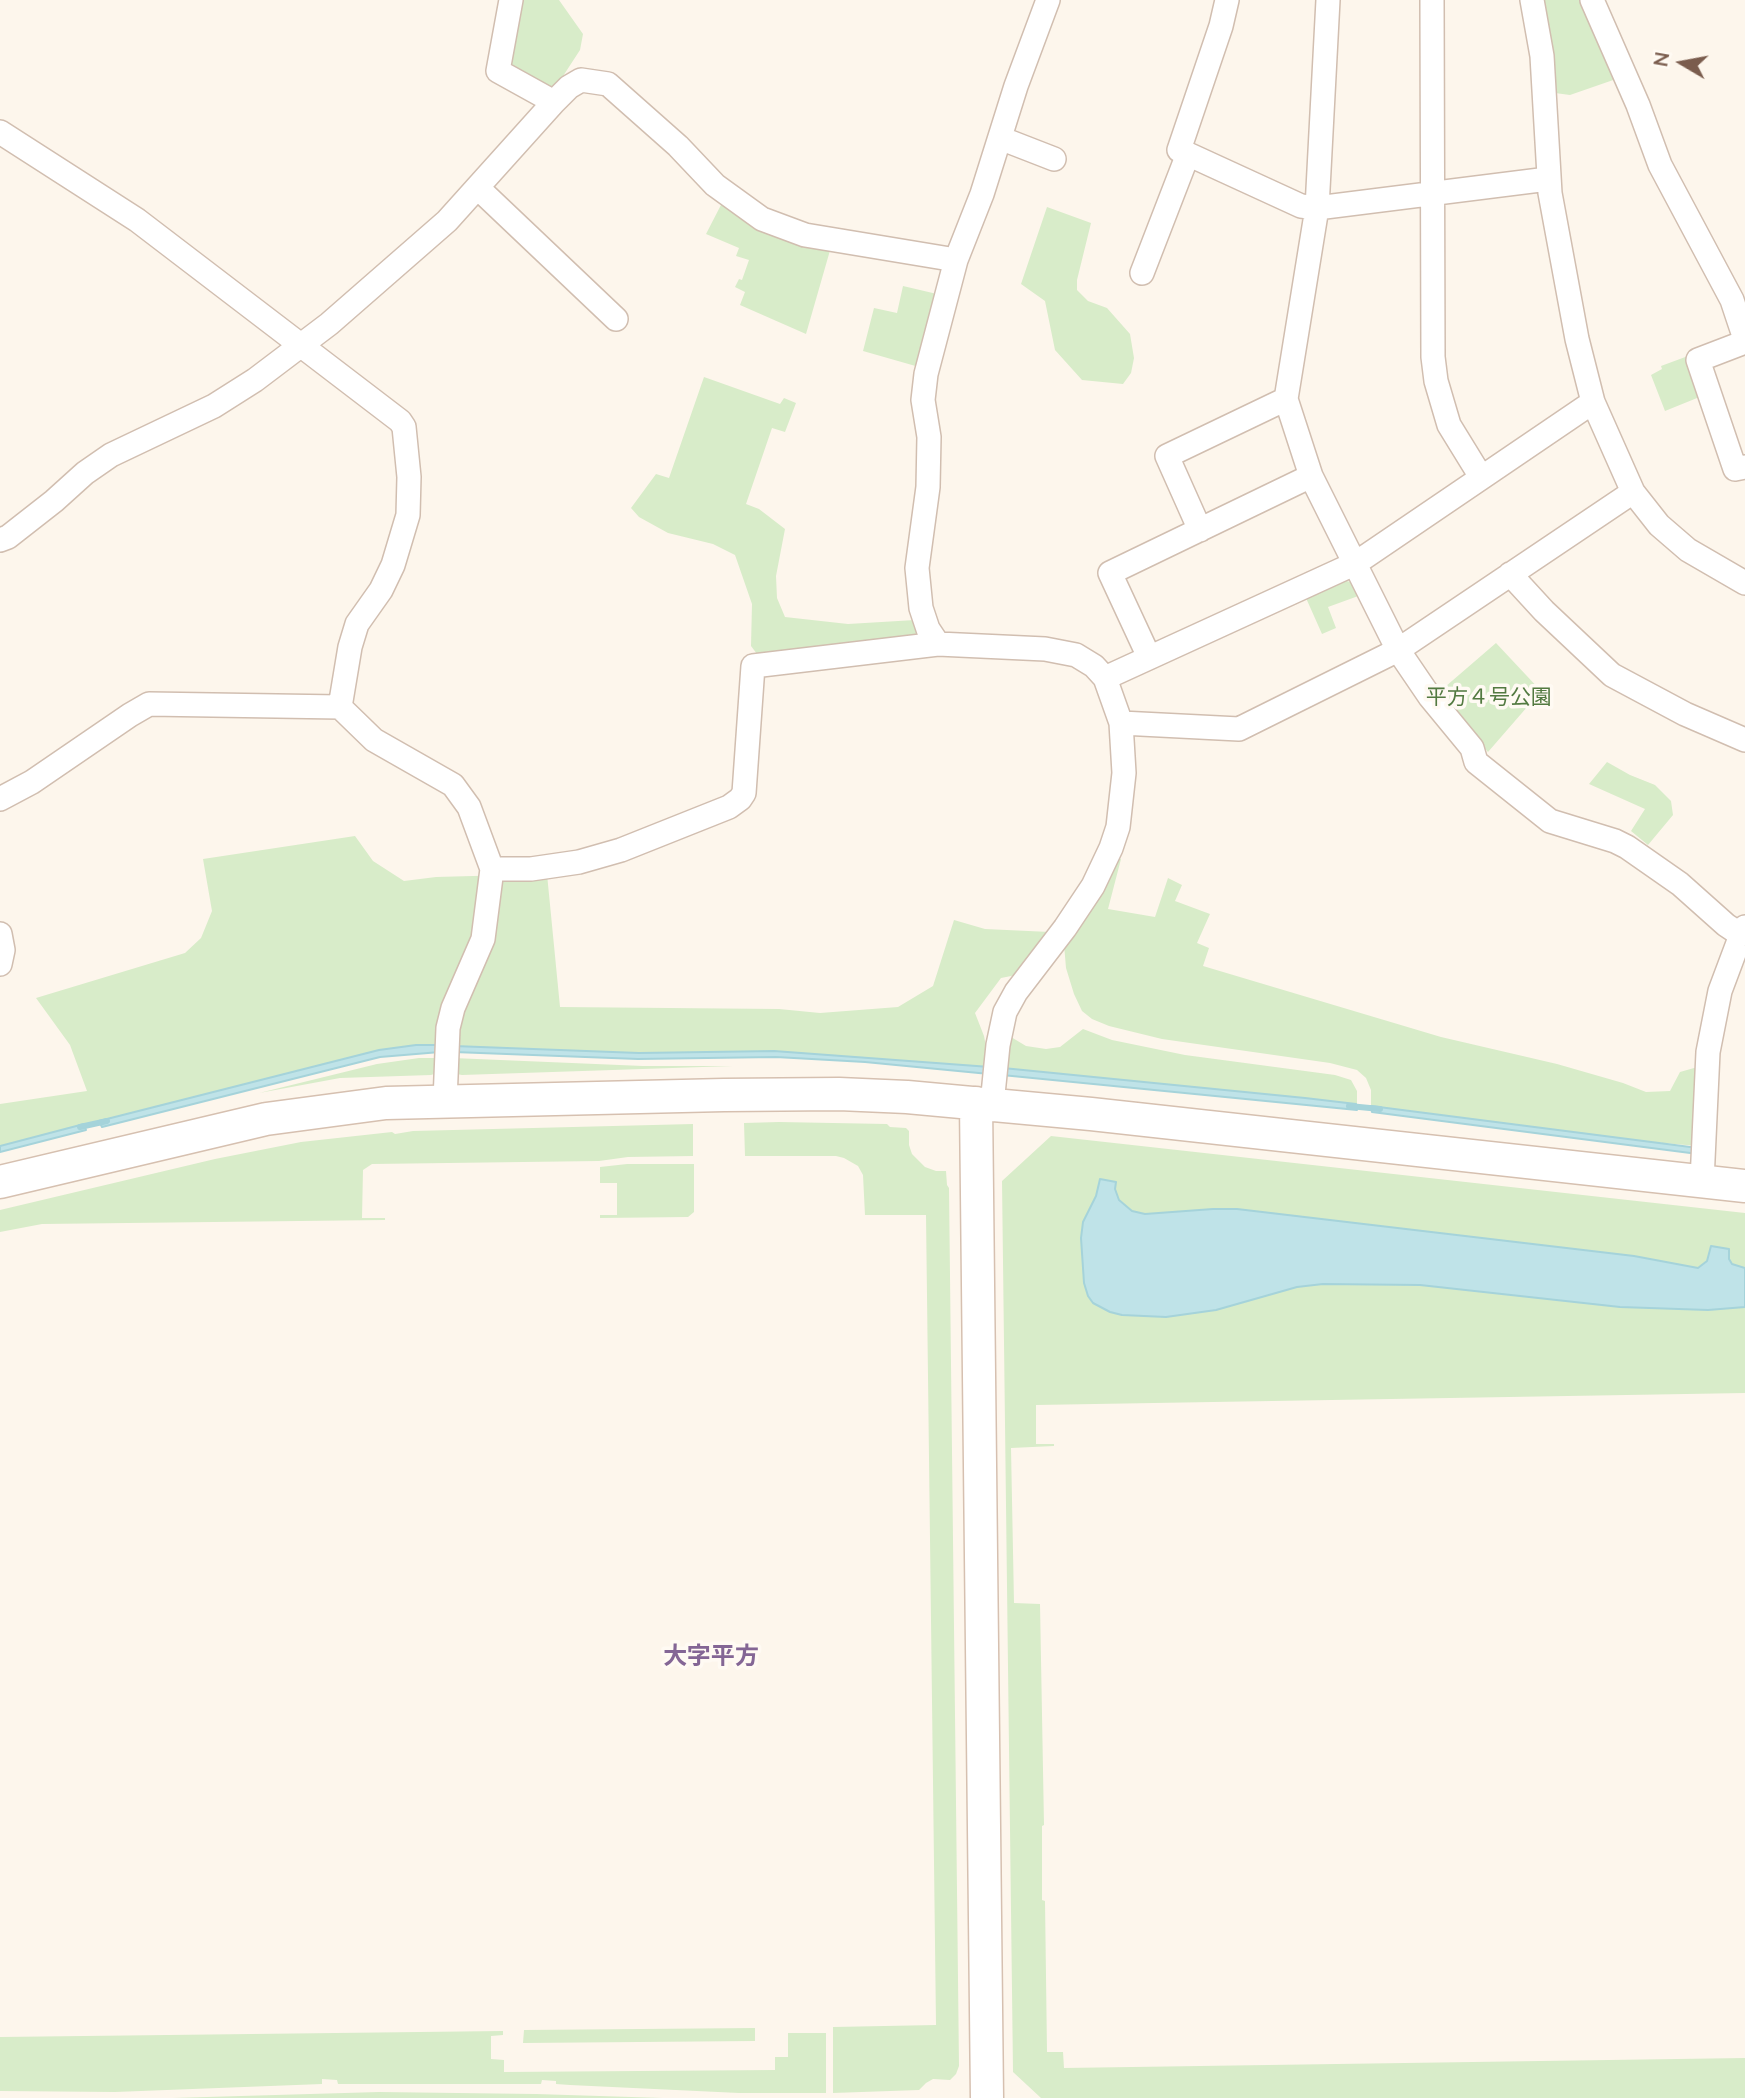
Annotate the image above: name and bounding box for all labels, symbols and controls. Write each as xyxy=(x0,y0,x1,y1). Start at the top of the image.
north arrow xyxy=(1647,28,1717,98)
text: N xyxy=(1648,50,1673,68)
park label: 平方４号公園 xyxy=(1426,684,1552,710)
district label: 大字平方 xyxy=(663,1642,759,1670)

